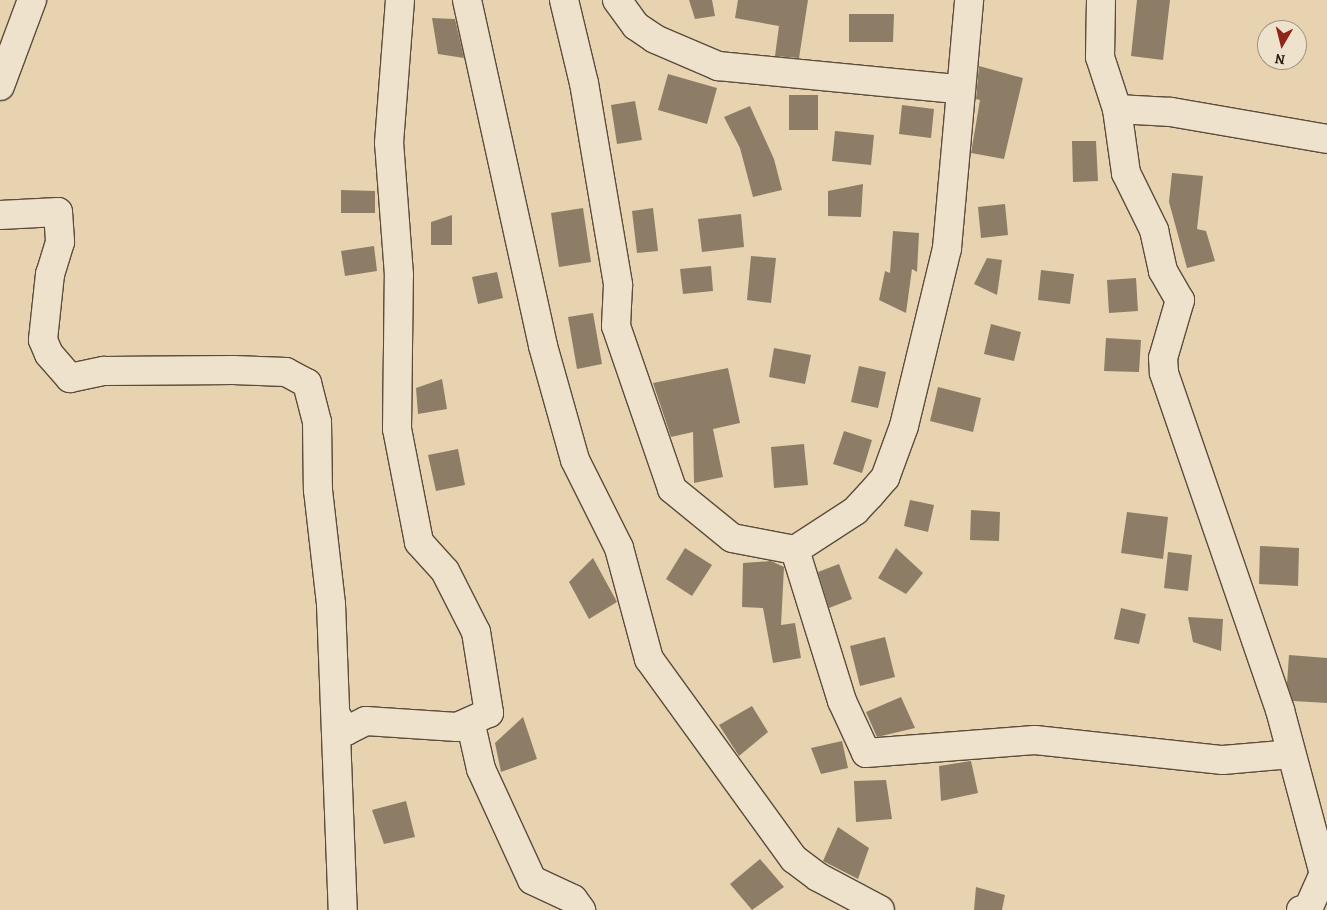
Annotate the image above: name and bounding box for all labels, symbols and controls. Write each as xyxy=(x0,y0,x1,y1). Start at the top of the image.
north arrow xyxy=(1257,20,1307,70)
text: N xyxy=(1274,49,1286,69)

